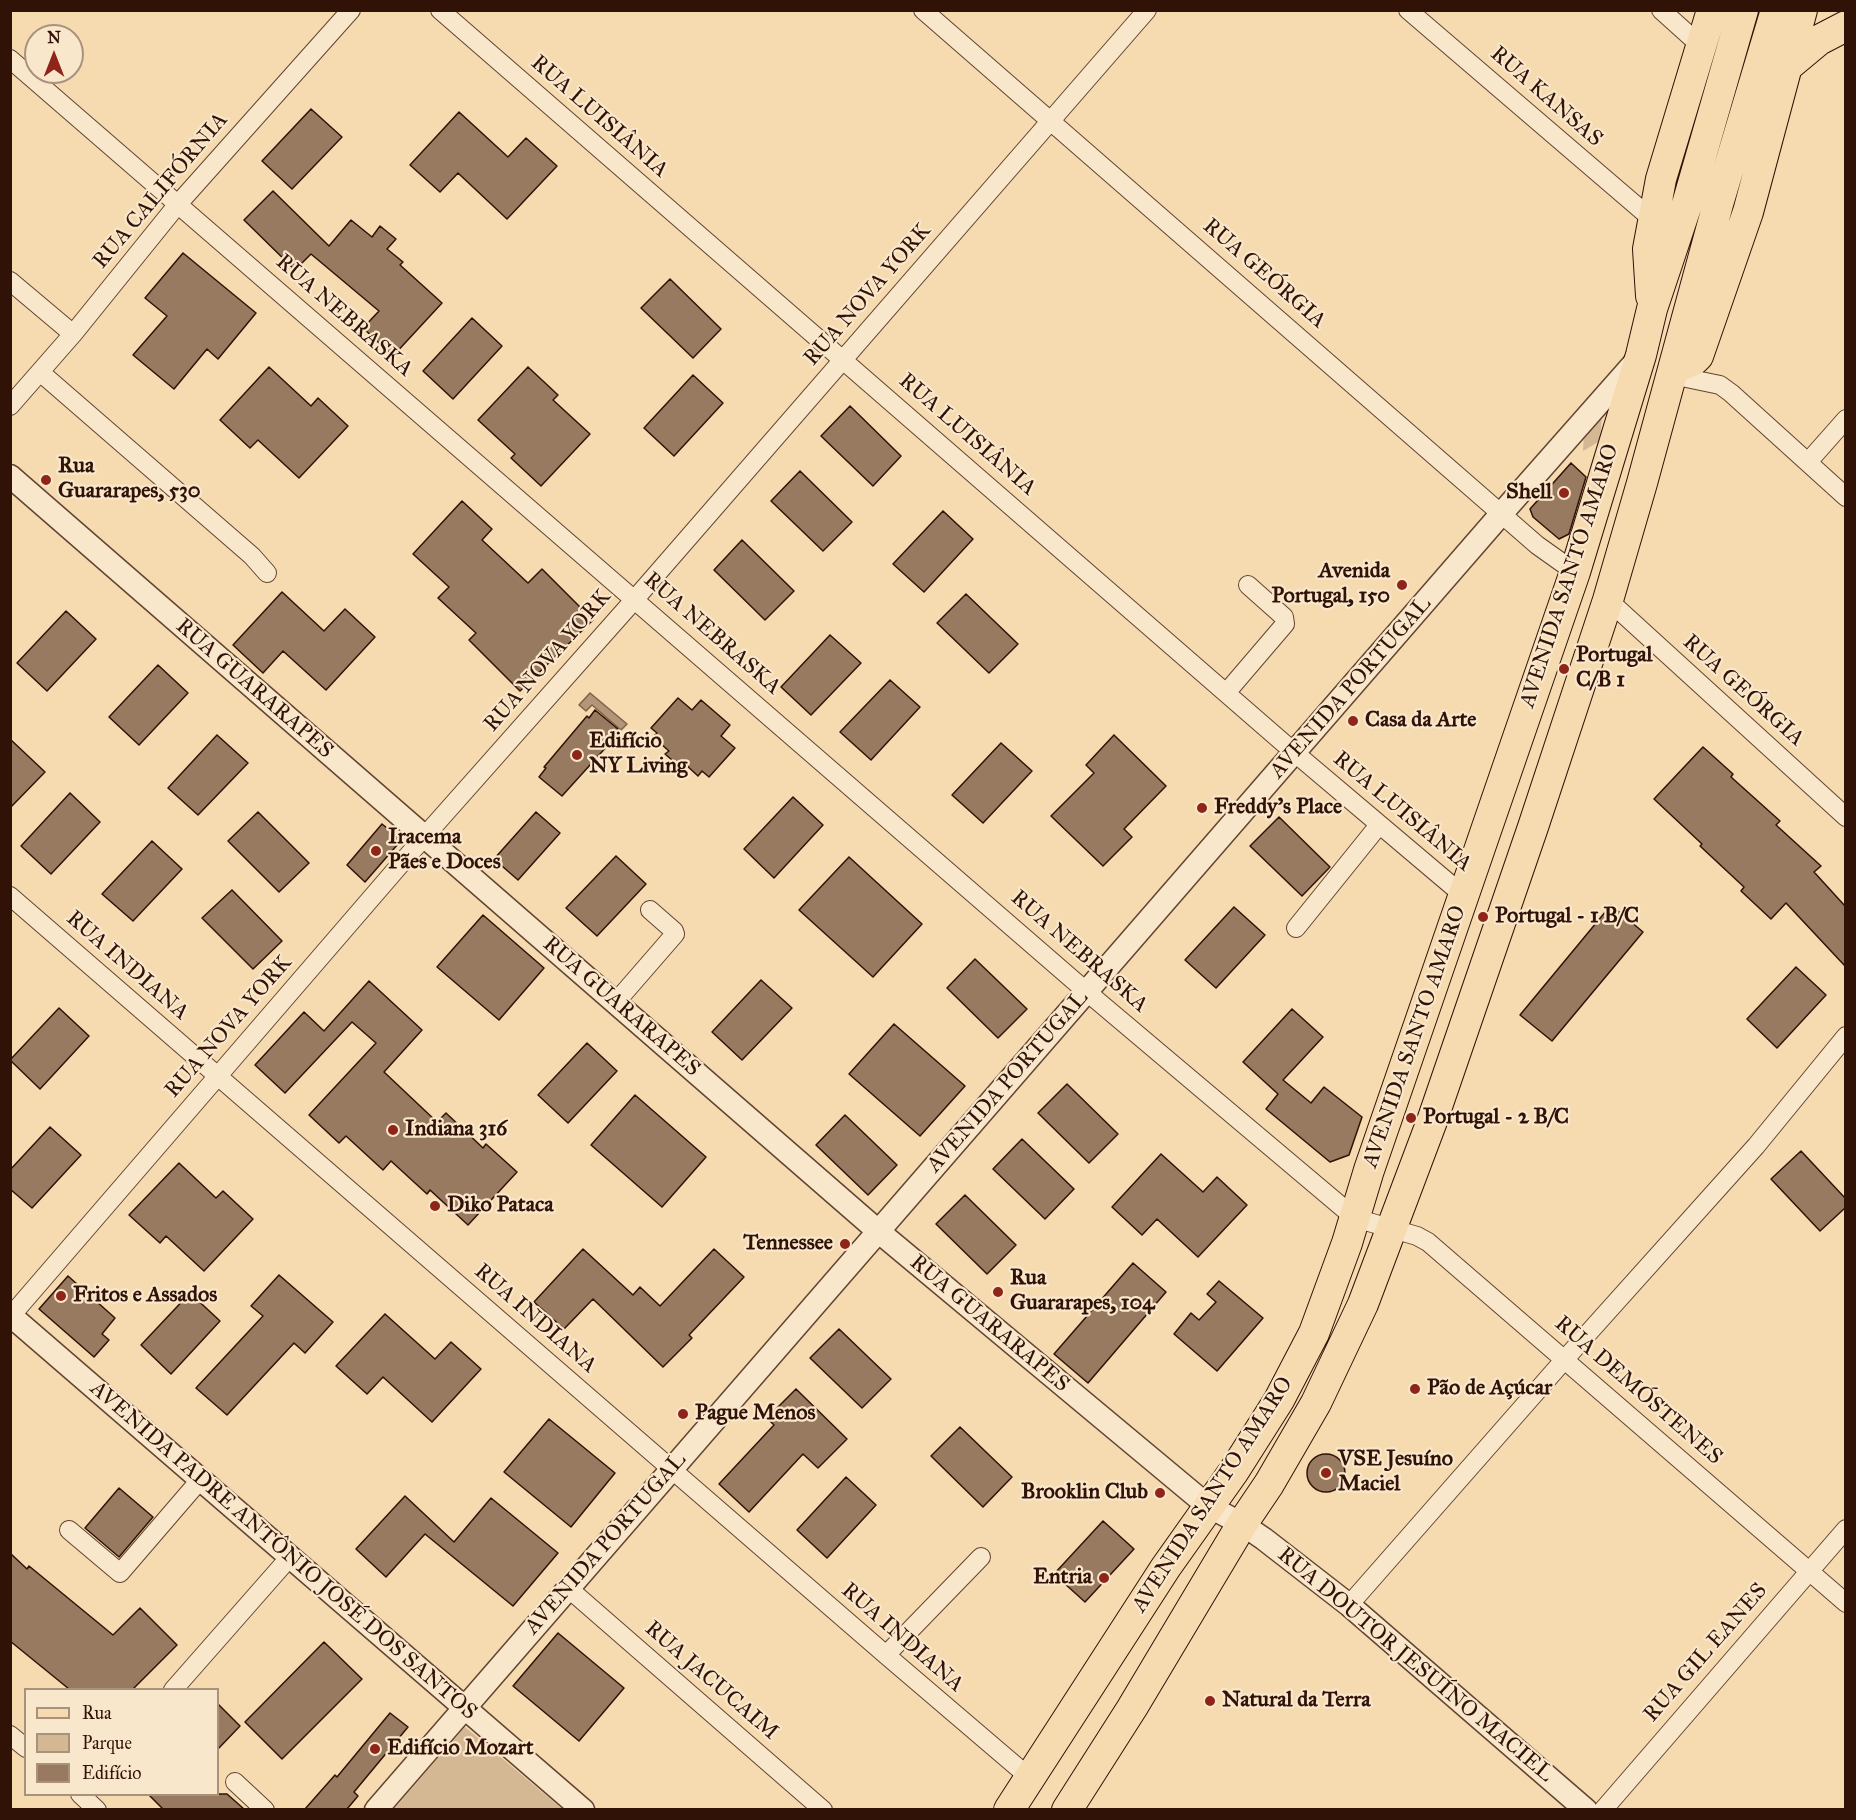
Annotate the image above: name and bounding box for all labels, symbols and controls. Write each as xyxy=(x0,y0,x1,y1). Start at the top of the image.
north arrow xyxy=(24,24,84,84)
text: N xyxy=(47,28,61,47)
street label: RUA KANSAS xyxy=(1485,41,1607,153)
street label: RUA LUISIÂNIA xyxy=(525,50,673,184)
street label: RUA CALIFÓRNIA xyxy=(88,108,234,274)
street label: RUA GEÓRGIA xyxy=(1197,213,1331,335)
street label: RUA NOVA YORK xyxy=(799,218,937,372)
street label: RUA NEBRASKA xyxy=(270,249,418,383)
street label: RUA LUISIÂNIA xyxy=(893,368,1041,502)
street label: AVENIDA SANTO AMARO xyxy=(1515,441,1625,711)
place label: Rua Guararapes, 530 xyxy=(58,454,201,506)
marker: Rua Guararapes, 530 xyxy=(39,473,53,487)
place label: Shell xyxy=(1506,480,1552,506)
marker: Shell xyxy=(1557,486,1571,500)
place label: Avenida Portugal, 150 xyxy=(1271,559,1390,610)
street label: RUA NEBRASKA xyxy=(638,567,786,701)
marker: Avenida Portugal, 150 xyxy=(1395,578,1409,592)
street label: RUA NOVA YORK xyxy=(479,584,617,738)
street label: AVENIDA PORTUGAL xyxy=(1265,592,1437,784)
street label: RUA GUARARAPES xyxy=(170,613,338,765)
street label: RUA GEÓRGIA xyxy=(1677,629,1809,753)
place label: Portugal C/B 1 xyxy=(1576,643,1653,694)
marker: Portugal C/B 1 xyxy=(1557,662,1571,676)
place label: Casa da Arte xyxy=(1365,708,1476,734)
marker: Casa da Arte xyxy=(1346,714,1360,728)
place label: Edifício NY Living xyxy=(589,729,687,780)
street label: RUA LUISIÂNIA xyxy=(1327,746,1477,878)
marker: Edifício NY Living xyxy=(570,748,584,762)
place label: Freddy's Place xyxy=(1214,795,1342,821)
marker: Freddy's Place xyxy=(1195,801,1209,815)
place label: Iracema Pães e Doces xyxy=(388,825,501,876)
marker: Iracema Pães e Doces xyxy=(369,844,383,858)
street label: RUA NEBRASKA xyxy=(1005,885,1153,1019)
street label: AVENIDA SANTO AMARO xyxy=(1358,902,1472,1172)
place label: Portugal - 1 B/C xyxy=(1495,904,1639,930)
street label: RUA INDIANA xyxy=(60,906,194,1026)
marker: Portugal - 1 B/C xyxy=(1476,910,1490,924)
street label: RUA GUARARAPES xyxy=(537,931,705,1083)
street label: RUA NOVA YORK xyxy=(160,950,298,1104)
street label: AVENIDA PORTUGAL xyxy=(922,986,1094,1178)
place label: Portugal - 2 B/C xyxy=(1423,1105,1569,1131)
marker: Portugal - 2 B/C xyxy=(1404,1111,1418,1125)
place label: Indiana 316 xyxy=(405,1117,507,1143)
marker: Indiana 316 xyxy=(386,1123,400,1137)
place label: Diko Pataca xyxy=(447,1193,554,1219)
marker: Diko Pataca xyxy=(428,1199,442,1213)
place label: Tennessee xyxy=(743,1231,833,1257)
marker: Tennessee xyxy=(838,1237,852,1251)
street label: RUA GUARARAPES xyxy=(904,1250,1074,1398)
street label: RUA INDIANA xyxy=(468,1259,602,1379)
place label: Rua Guararapes, 104 xyxy=(1010,1266,1154,1318)
place label: Fritos e Assados xyxy=(73,1283,217,1309)
marker: Rua Guararapes, 104 xyxy=(991,1285,1005,1299)
marker: Fritos e Assados xyxy=(54,1289,68,1303)
street label: RUA DEMÓSTENES xyxy=(1549,1311,1727,1471)
street label: AVENIDA SANTO AMARO xyxy=(1127,1372,1299,1618)
street label: AVENIDA PADRE ANTÔNIO JOSÉ DOS SANTOS xyxy=(84,1376,482,1726)
place label: Pão de Açúcar xyxy=(1427,1376,1552,1402)
marker: Pão de Açúcar xyxy=(1408,1382,1422,1396)
place label: Pague Menos xyxy=(695,1401,815,1427)
marker: Pague Menos xyxy=(676,1407,690,1421)
place label: VSE Jesuíno Maciel xyxy=(1338,1447,1453,1498)
street label: AVENIDA PORTUGAL xyxy=(520,1448,692,1640)
marker: VSE Jesuíno Maciel xyxy=(1319,1466,1333,1480)
place label: Brooklin Club xyxy=(1021,1480,1148,1506)
marker: Brooklin Club xyxy=(1153,1486,1167,1500)
street label: RUA DOUTOR JESUÍNO MACIEL xyxy=(1272,1542,1558,1788)
place label: Entria xyxy=(1033,1565,1092,1591)
marker: Entria xyxy=(1097,1571,1111,1585)
street label: RUA INDIANA xyxy=(835,1578,969,1698)
street label: RUA GIL EANES xyxy=(1639,1578,1773,1728)
street label: RUA JACUCAIM xyxy=(639,1616,783,1746)
legend xyxy=(24,1688,219,1796)
place label: Natural da Terra xyxy=(1222,1688,1370,1714)
marker: Natural da Terra xyxy=(1203,1694,1217,1708)
text: Rua xyxy=(82,1702,112,1724)
text: Parque xyxy=(82,1732,132,1754)
place label: Edifício Mozart xyxy=(387,1736,534,1762)
marker: Edifício Mozart xyxy=(368,1742,382,1756)
text: Edifício xyxy=(82,1762,141,1784)

